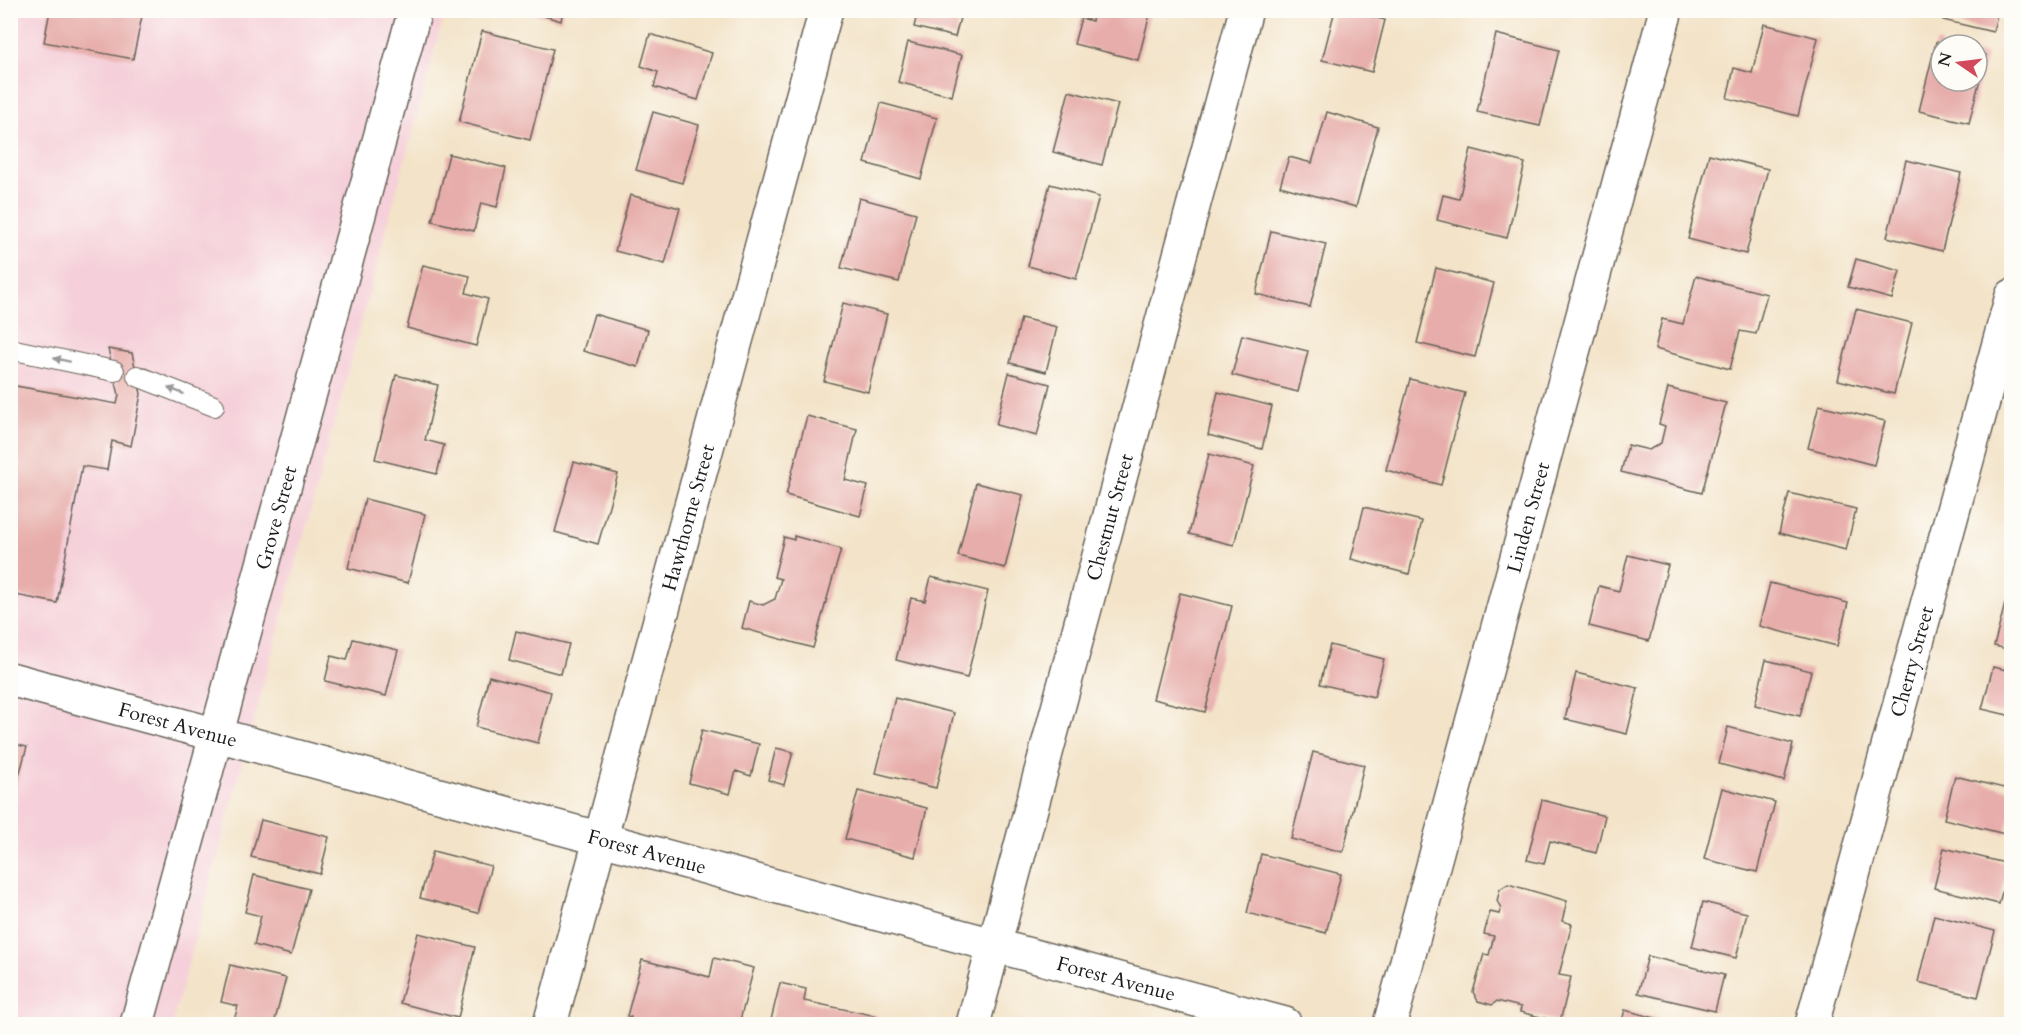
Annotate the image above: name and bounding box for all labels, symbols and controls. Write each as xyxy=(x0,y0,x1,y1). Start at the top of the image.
north arrow xyxy=(1929,33,1989,93)
text: N xyxy=(1933,50,1958,69)
one-way arrow xyxy=(52,355,71,364)
one-way arrow xyxy=(166,386,184,396)
street label: Hawthorne Street xyxy=(655,440,721,594)
street label: Chestnut Street xyxy=(1079,450,1140,584)
street label: Linden Street xyxy=(1500,458,1556,576)
street label: Grove Street xyxy=(249,462,303,573)
street label: Cherry Street xyxy=(1883,602,1940,720)
street label: Forest Avenue xyxy=(116,695,240,753)
street label: Forest Avenue xyxy=(585,822,709,880)
street label: Forest Avenue xyxy=(1054,949,1179,1007)

